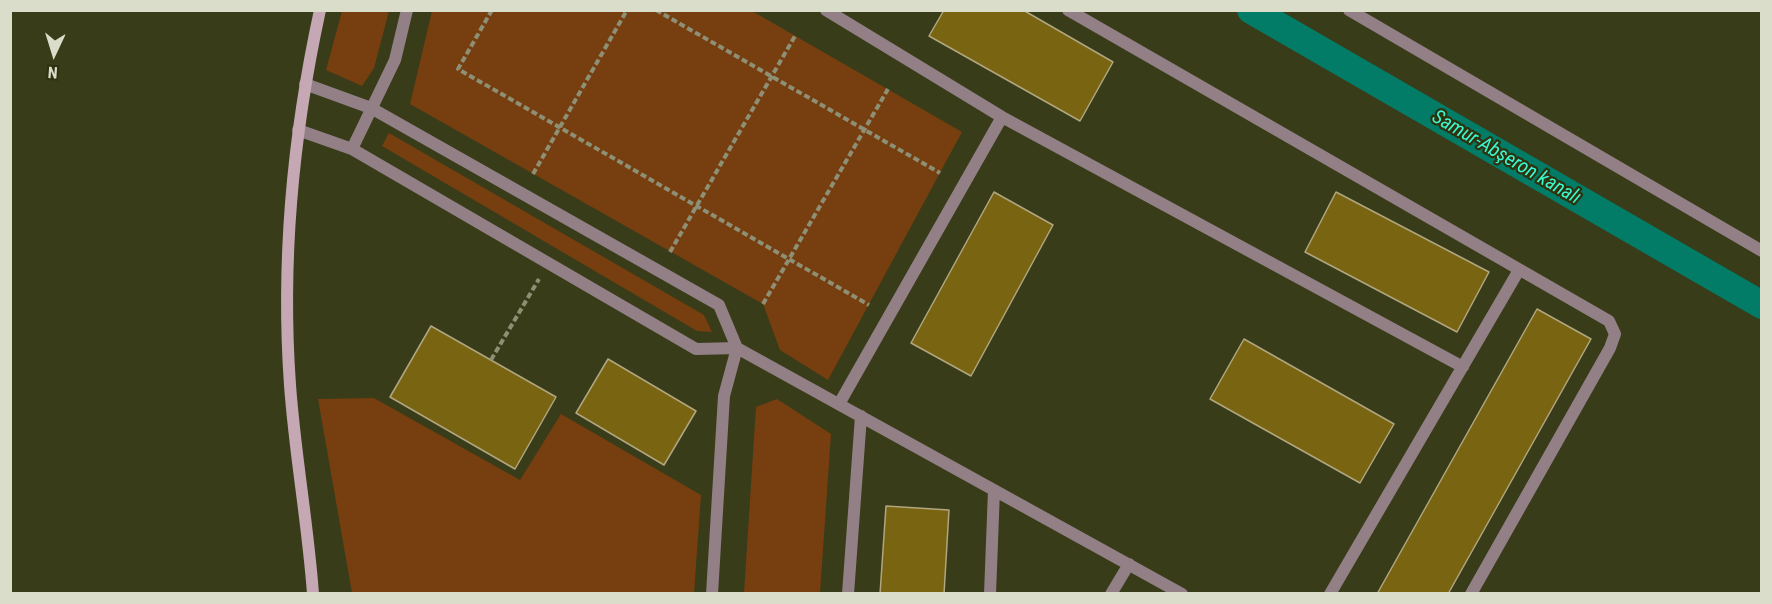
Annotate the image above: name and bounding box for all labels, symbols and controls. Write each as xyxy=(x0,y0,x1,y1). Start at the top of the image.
north arrow xyxy=(24,24,84,84)
text: N xyxy=(47,63,58,82)
water label: Samur-Abşeron kanalı xyxy=(1427,106,1585,210)

